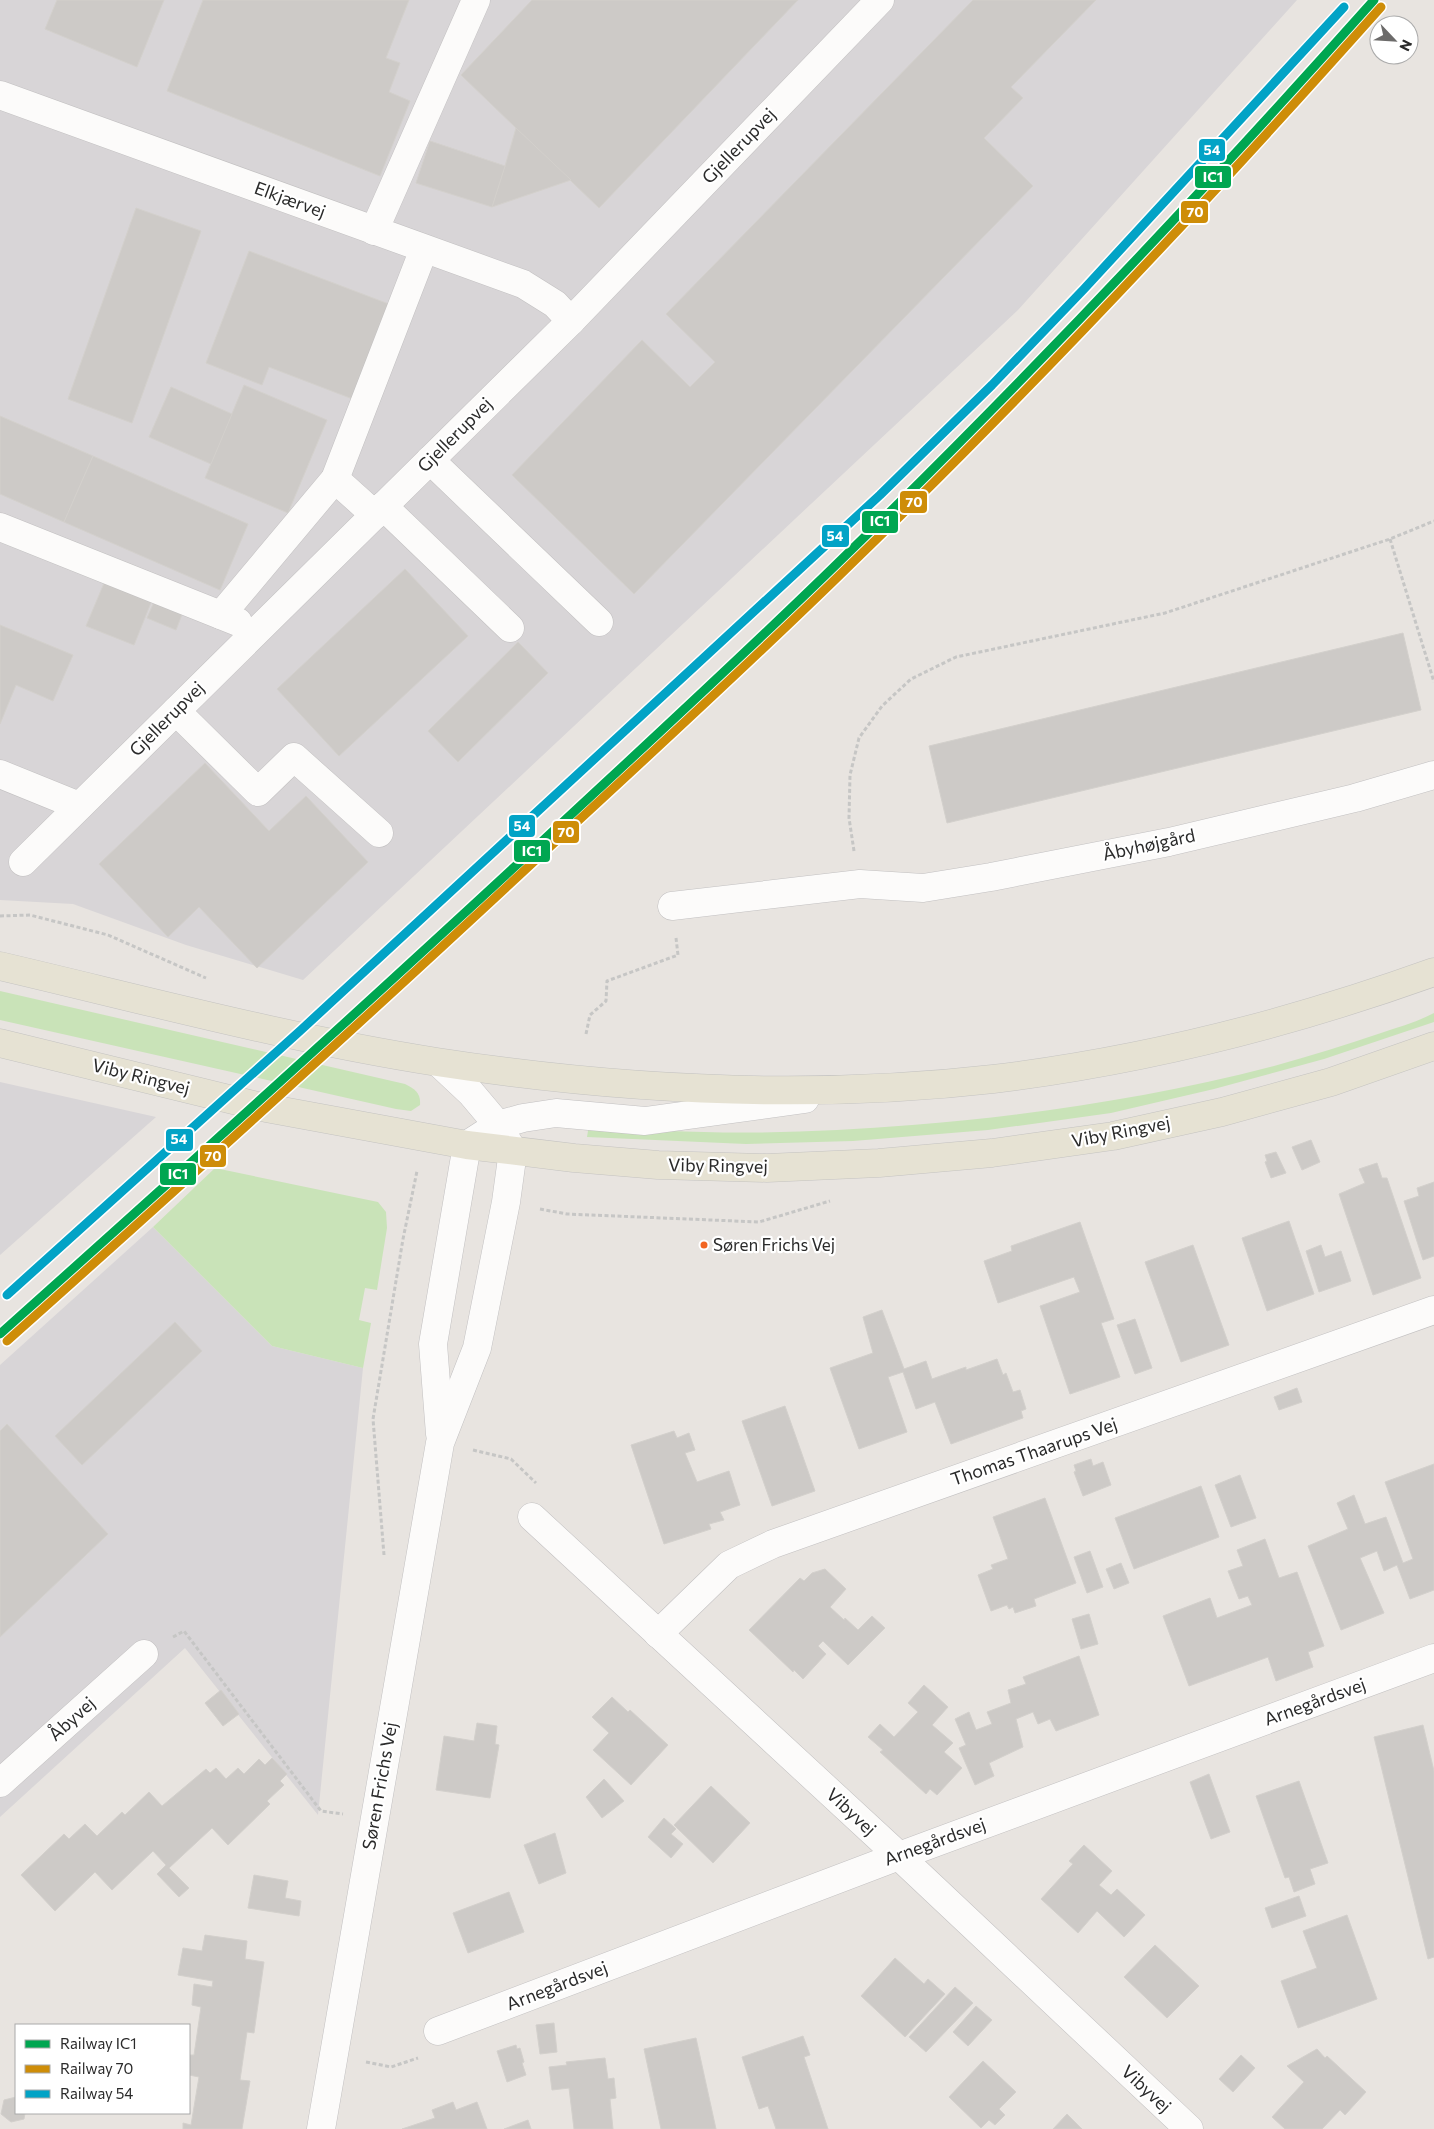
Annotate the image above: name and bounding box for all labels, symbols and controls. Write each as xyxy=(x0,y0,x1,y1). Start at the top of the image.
north arrow xyxy=(1369,15,1419,65)
text: N xyxy=(1396,37,1416,54)
street label: Gjellerupvej xyxy=(697,103,780,188)
line badge: 54 xyxy=(1198,138,1226,162)
text: 54 xyxy=(1204,141,1221,158)
line badge: IC1 xyxy=(1194,165,1232,189)
text: IC1 xyxy=(1203,168,1223,185)
street label: Elkjærvej xyxy=(252,176,329,222)
line badge: 70 xyxy=(1180,200,1209,224)
text: 70 xyxy=(1187,203,1203,220)
street label: Gjellerupvej xyxy=(412,392,496,476)
line badge: 70 xyxy=(899,490,928,514)
text: 70 xyxy=(906,493,922,510)
line badge: IC1 xyxy=(861,510,899,534)
text: IC1 xyxy=(870,512,890,529)
line badge: 54 xyxy=(821,524,850,548)
text: 54 xyxy=(827,527,844,544)
street label: Gjellerupvej xyxy=(124,676,208,760)
line badge: 54 xyxy=(508,814,536,838)
text: 54 xyxy=(514,817,531,834)
line badge: 70 xyxy=(552,820,580,844)
text: 70 xyxy=(558,823,574,840)
street label: Åbyhøjgård xyxy=(1101,823,1197,865)
line badge: IC1 xyxy=(513,839,551,863)
text: IC1 xyxy=(522,842,542,859)
street label: Viby Ringvej xyxy=(90,1053,192,1099)
street label: Viby Ringvej xyxy=(1070,1111,1172,1151)
line badge: 54 xyxy=(165,1128,194,1152)
text: 54 xyxy=(171,1130,188,1147)
line badge: 70 xyxy=(199,1144,227,1168)
text: 70 xyxy=(205,1147,221,1164)
street label: Viby Ringvej xyxy=(668,1153,768,1177)
line badge: IC1 xyxy=(159,1162,197,1186)
text: IC1 xyxy=(168,1165,188,1182)
place label: Søren Frichs Vej xyxy=(713,1234,835,1255)
marker: Søren Frichs Vej xyxy=(699,1240,709,1250)
street label: Thomas Thaarups Vej xyxy=(948,1412,1120,1490)
street label: Arnegårdsvej xyxy=(1261,1672,1369,1730)
street label: Åbyvej xyxy=(43,1692,99,1745)
street label: Søren Frichs Vej xyxy=(357,1720,401,1851)
street label: Vibyvej xyxy=(822,1783,881,1840)
street label: Arnegårdsvej xyxy=(881,1812,989,1870)
street label: Arnegårdsvej xyxy=(503,1956,610,2014)
legend xyxy=(15,2024,190,2114)
text: Railway IC1 xyxy=(60,2034,137,2052)
text: Railway 70 xyxy=(60,2059,133,2077)
street label: Vibyvej xyxy=(1117,2060,1176,2117)
text: Railway 54 xyxy=(60,2084,133,2102)

